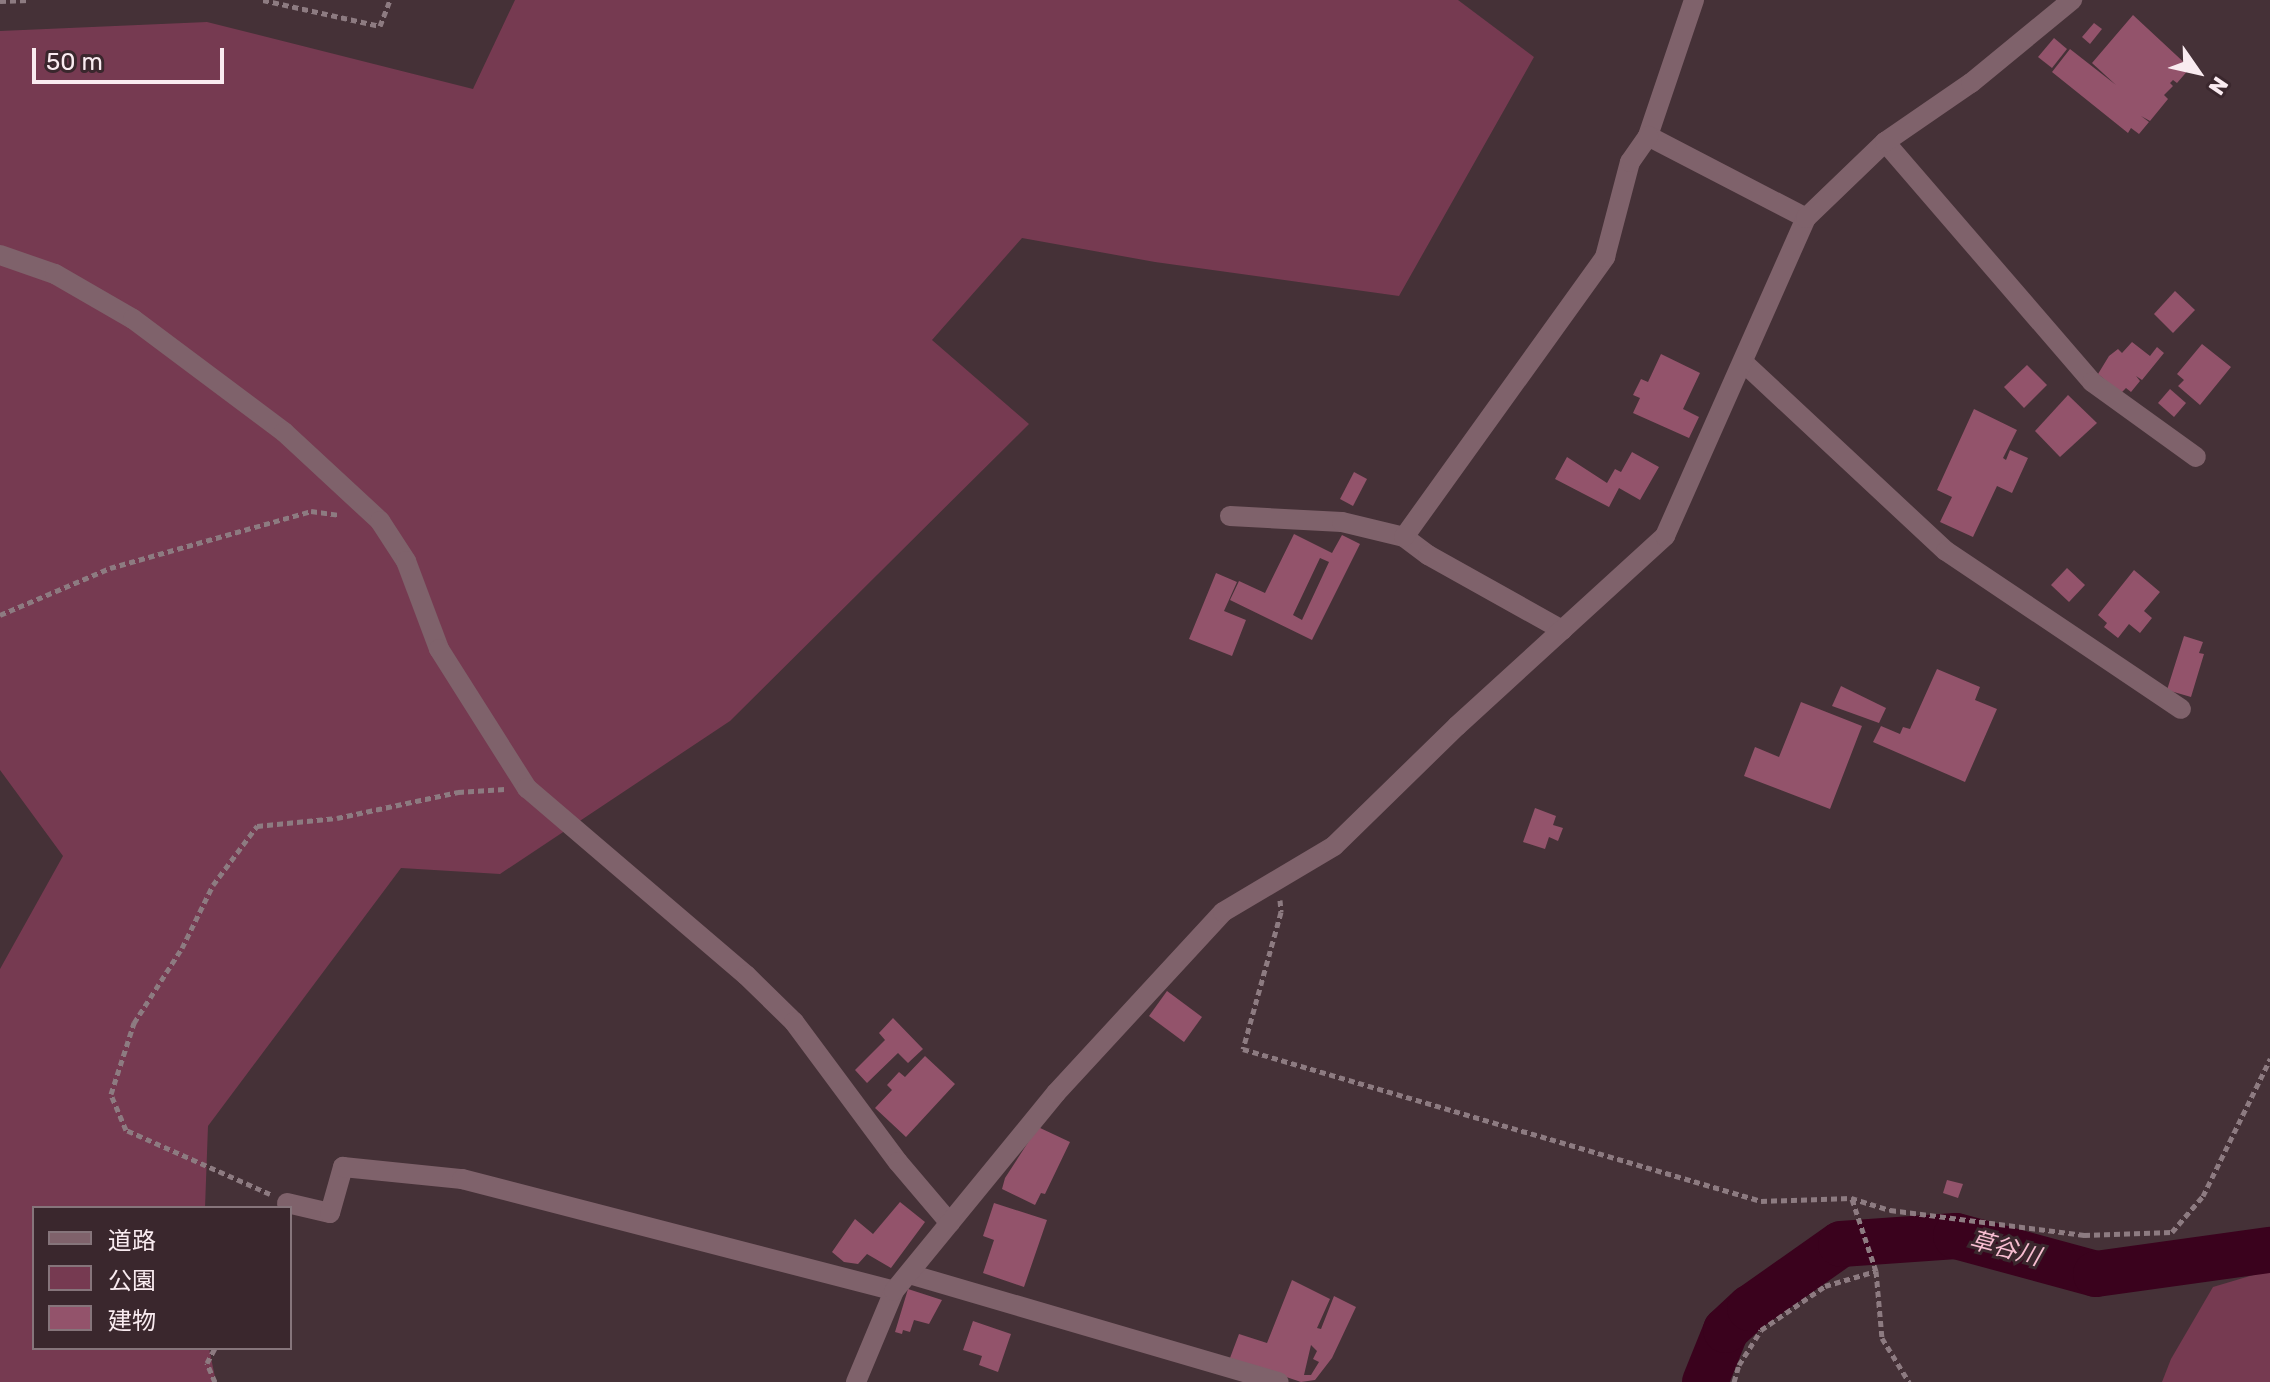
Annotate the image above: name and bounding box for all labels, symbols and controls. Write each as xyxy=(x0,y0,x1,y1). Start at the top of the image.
scale bar xyxy=(36,32,228,82)
north arrow xyxy=(2158,32,2238,112)
text: 50 m xyxy=(46,48,103,76)
text: N xyxy=(2203,72,2234,100)
legend xyxy=(32,1206,292,1350)
water label: 草谷川 xyxy=(1966,1226,2044,1272)
text: 道路 xyxy=(108,1227,156,1255)
text: 公園 xyxy=(108,1267,156,1295)
text: 建物 xyxy=(108,1307,156,1335)

